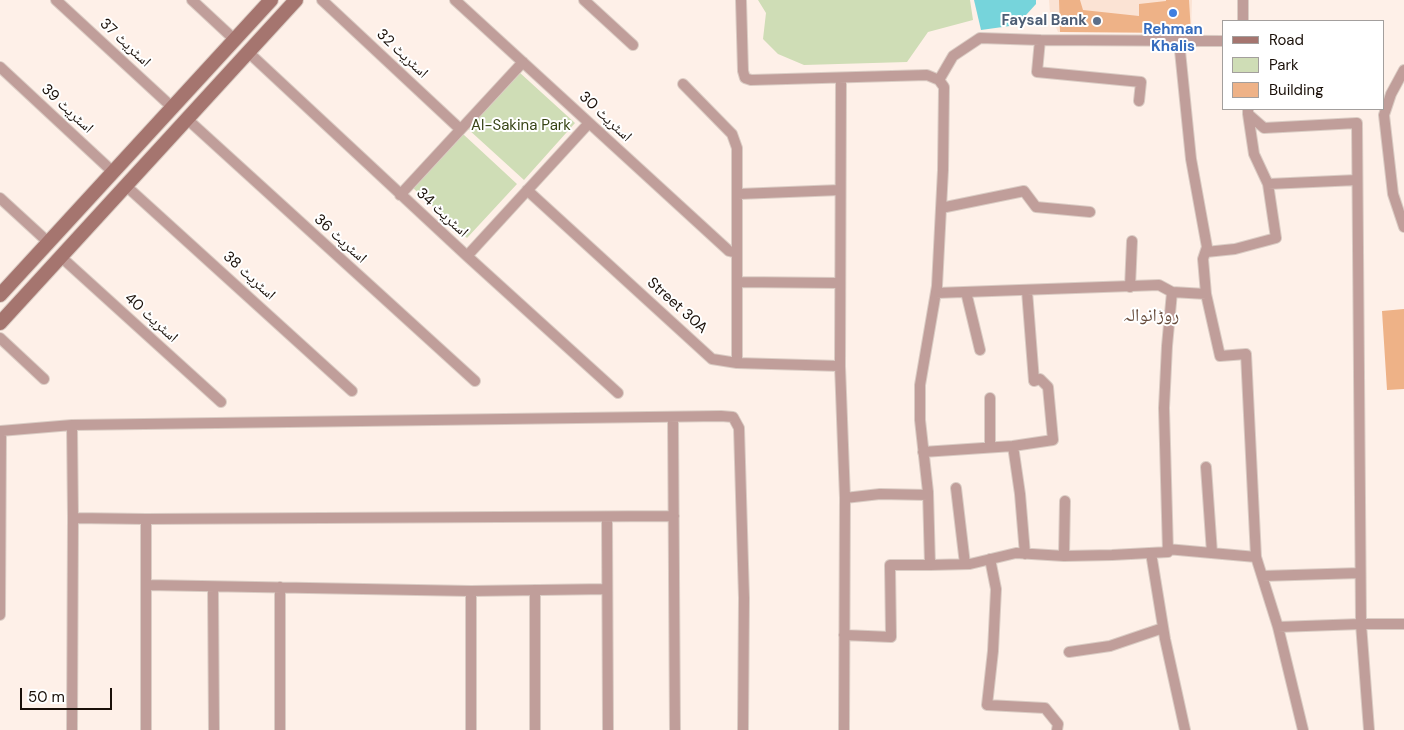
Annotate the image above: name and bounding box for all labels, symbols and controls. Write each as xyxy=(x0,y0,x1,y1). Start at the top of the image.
marker: Rehman Khalis xyxy=(1167,7,1179,19)
place label: Faysal Bank xyxy=(1002,12,1087,30)
street label: اسٹریٹ 37 xyxy=(96,15,154,71)
marker: Faysal Bank xyxy=(1091,15,1103,27)
legend xyxy=(1222,20,1384,110)
place label: Rehman Khalis xyxy=(1143,21,1203,56)
street label: اسٹریٹ 32 xyxy=(373,26,431,82)
text: Road xyxy=(1269,30,1304,50)
text: Park xyxy=(1269,55,1299,75)
text: Building xyxy=(1269,80,1324,100)
street label: اسٹریٹ 39 xyxy=(37,81,97,137)
street label: اسٹریٹ 30 xyxy=(575,88,635,146)
park label: Al-Sakina Park xyxy=(471,117,571,135)
street label: اسٹریٹ 34 xyxy=(412,185,472,241)
street label: اسٹریٹ 36 xyxy=(310,211,370,267)
street label: اسٹریٹ 38 xyxy=(219,248,279,304)
street label: Street 30A xyxy=(643,274,711,338)
street label: اسٹریٹ 40 xyxy=(121,289,181,347)
district label: روڑانوالہ xyxy=(1123,305,1179,327)
scale bar xyxy=(22,678,115,710)
text: 50 m xyxy=(28,687,65,707)

